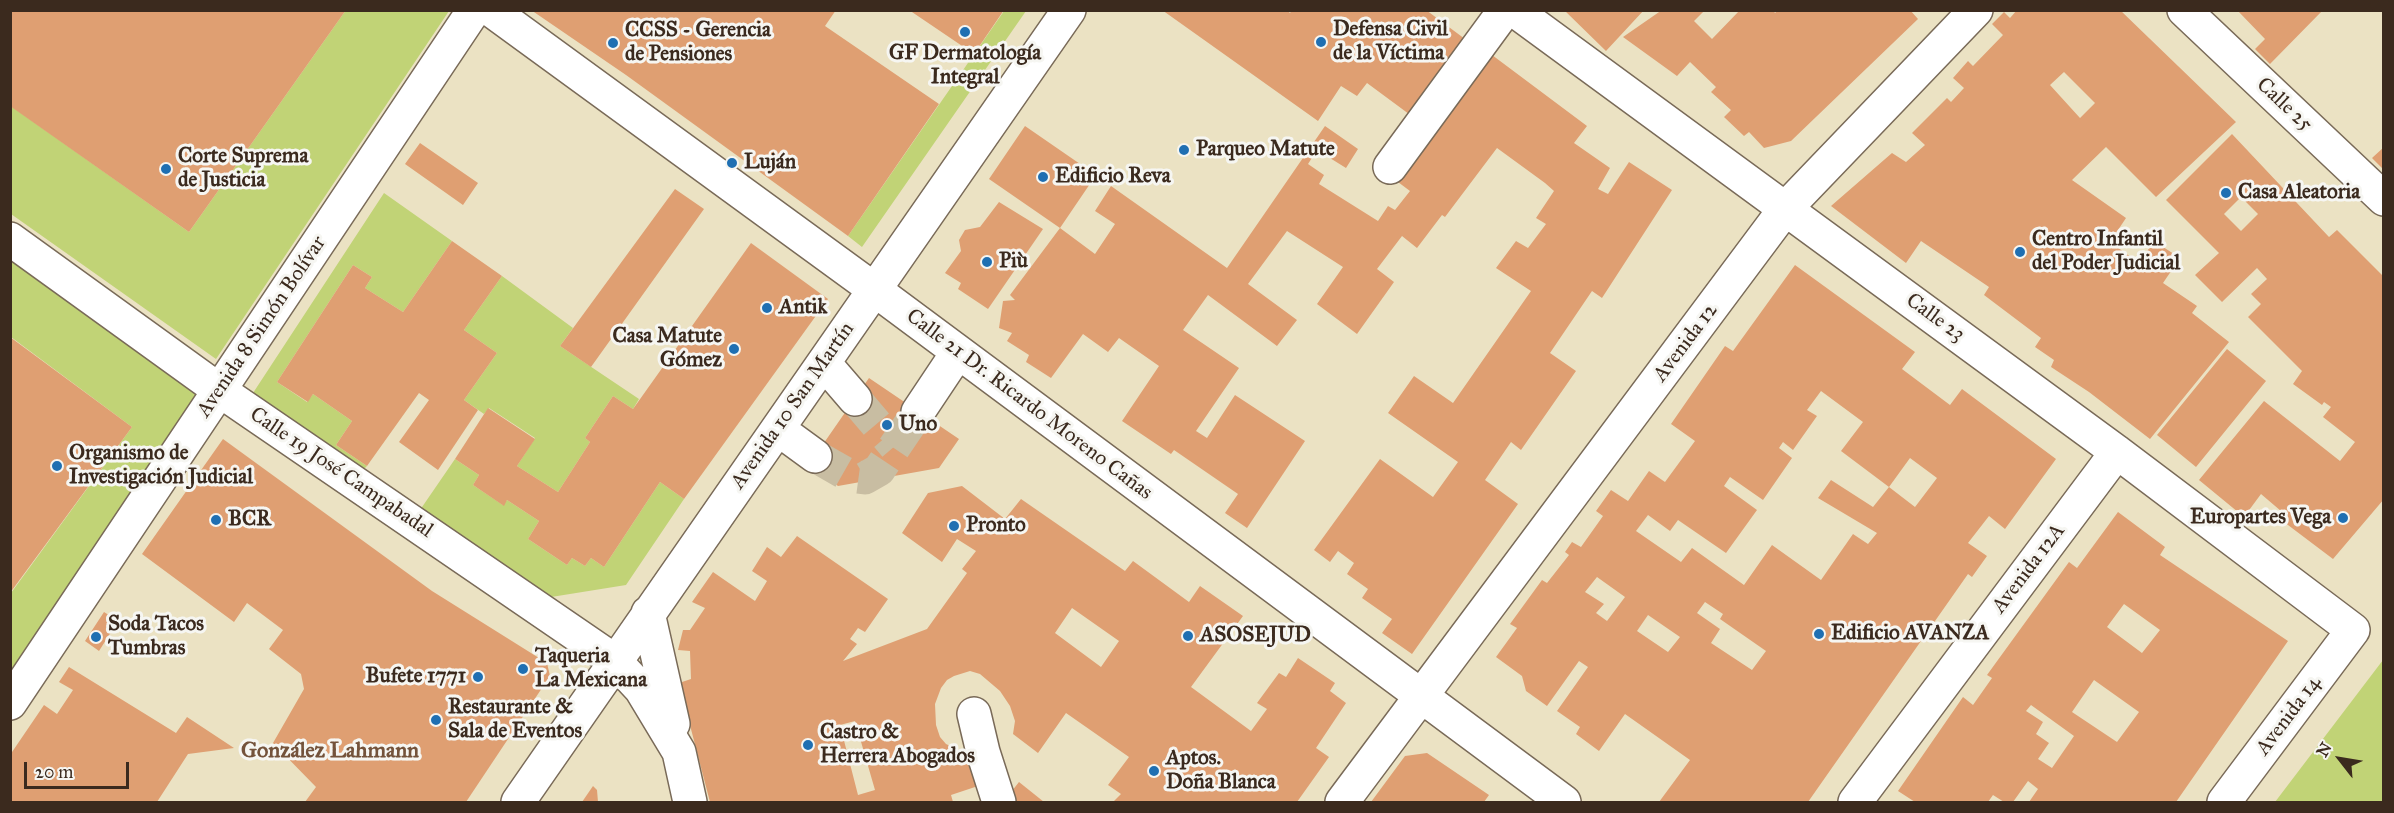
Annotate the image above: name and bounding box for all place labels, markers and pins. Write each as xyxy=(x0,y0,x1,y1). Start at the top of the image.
place label: Defensa Civil de la Víctima xyxy=(1333,17,1448,67)
place label: CCSS - Gerencia de Pensiones xyxy=(625,18,771,68)
marker: GF Dermatología Integral xyxy=(958,25,972,39)
marker: Defensa Civil de la Víctima xyxy=(1314,35,1328,49)
marker: CCSS - Gerencia de Pensiones xyxy=(606,36,620,50)
place label: GF Dermatología Integral xyxy=(889,41,1041,91)
place label: Parqueo Matute xyxy=(1196,137,1335,163)
marker: Parqueo Matute xyxy=(1177,143,1191,157)
place label: Corte Suprema de Justicia xyxy=(178,144,308,194)
place label: Luján xyxy=(744,150,796,176)
marker: Luján xyxy=(725,156,739,170)
marker: Corte Suprema de Justicia xyxy=(159,162,173,176)
place label: Edificio Reva xyxy=(1055,164,1171,190)
marker: Edificio Reva xyxy=(1036,170,1050,184)
place label: Casa Aleatoria xyxy=(2238,180,2360,206)
marker: Casa Aleatoria xyxy=(2219,186,2233,200)
place label: Centro Infantil del Poder Judicial xyxy=(2032,227,2180,277)
marker: Centro Infantil del Poder Judicial xyxy=(2013,245,2027,259)
place label: Più xyxy=(999,249,1028,275)
marker: Più xyxy=(980,255,994,269)
place label: Antik xyxy=(779,295,827,321)
marker: Antik xyxy=(760,301,774,315)
place label: Casa Matute Gómez xyxy=(612,324,722,374)
marker: Casa Matute Gómez xyxy=(727,342,741,356)
place label: Uno xyxy=(899,412,937,438)
marker: Uno xyxy=(880,418,894,432)
place label: Organismo de Investigación Judicial xyxy=(69,441,253,491)
marker: Organismo de Investigación Judicial xyxy=(50,459,64,473)
place label: Europartes Vega xyxy=(2190,505,2331,531)
place label: BCR xyxy=(228,507,271,533)
marker: Europartes Vega xyxy=(2336,511,2350,525)
marker: BCR xyxy=(209,513,223,527)
place label: Pronto xyxy=(966,513,1026,539)
marker: Pronto xyxy=(947,519,961,533)
place label: Soda Tacos Tumbras xyxy=(108,612,204,662)
place label: Edificio AVANZA xyxy=(1831,621,1989,647)
place label: ASOSEJUD xyxy=(1200,623,1311,649)
marker: Edificio AVANZA xyxy=(1812,627,1826,641)
marker: ASOSEJUD xyxy=(1181,629,1195,643)
marker: Soda Tacos Tumbras xyxy=(89,630,103,644)
place label: Taqueria La Mexicana xyxy=(535,644,647,694)
marker: Taqueria La Mexicana xyxy=(516,662,530,676)
place label: Bufete 1771 xyxy=(366,664,466,690)
marker: Bufete 1771 xyxy=(471,670,485,684)
place label: Restaurante & Sala de Eventos xyxy=(448,695,582,745)
marker: Restaurante & Sala de Eventos xyxy=(429,713,443,727)
place label: Castro & Herrera Abogados xyxy=(820,720,975,770)
marker: Castro & Herrera Abogados xyxy=(801,738,815,752)
place label: Aptos. Doña Blanca xyxy=(1166,746,1276,796)
marker: Aptos. Doña Blanca xyxy=(1147,764,1161,778)

